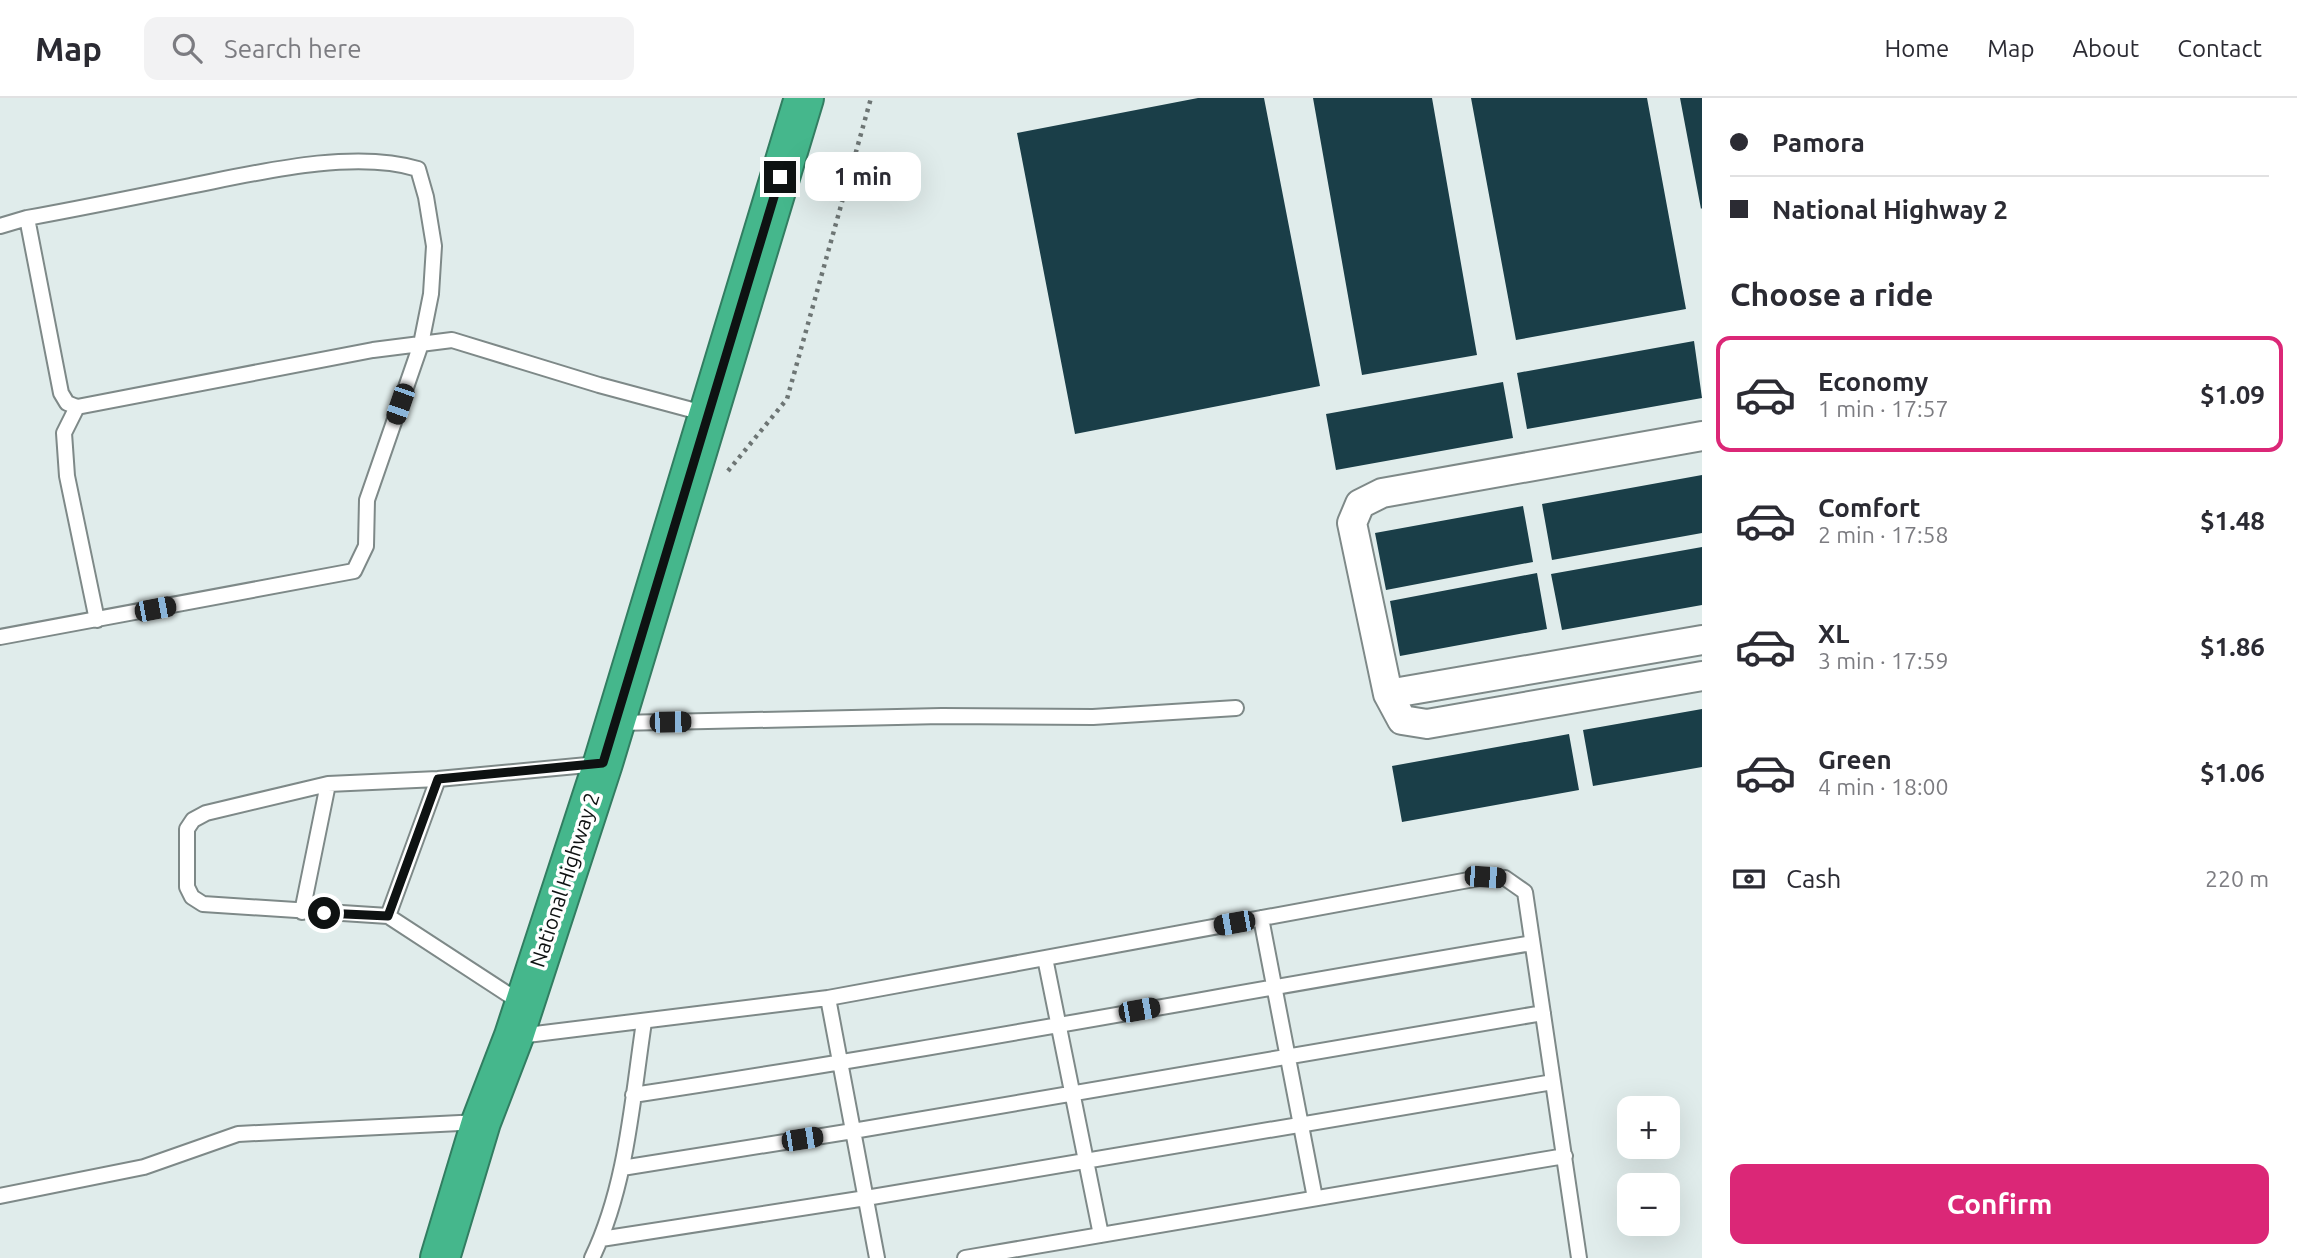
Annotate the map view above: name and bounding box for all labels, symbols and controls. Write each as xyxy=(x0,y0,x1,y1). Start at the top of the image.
search box xyxy=(144,17,634,80)
icon: search xyxy=(168,29,206,67)
text: Map xyxy=(35,30,102,67)
text: Search here xyxy=(224,34,362,63)
text: Home xyxy=(1884,35,1949,62)
text: Map xyxy=(1987,35,2034,62)
text: About xyxy=(2072,35,2139,62)
text: Contact xyxy=(2177,35,2262,62)
text: Pamora xyxy=(1772,128,1865,157)
callout: 1 min xyxy=(804,153,920,202)
route end xyxy=(764,161,796,193)
text: 1 min xyxy=(834,164,892,189)
text: National Highway 2 xyxy=(1772,195,2008,224)
text: Choose a ride xyxy=(1730,276,1933,312)
icon: car xyxy=(1734,363,1797,426)
text: Economy xyxy=(1818,367,1928,396)
text: $1.09 xyxy=(2200,380,2265,409)
car xyxy=(384,381,417,427)
text: 1 min · 17:57 xyxy=(1818,396,1949,421)
icon: car xyxy=(1734,489,1797,552)
text: Comfort xyxy=(1818,493,1921,522)
text: $1.48 xyxy=(2200,506,2265,535)
text: 2 min · 17:58 xyxy=(1818,522,1949,547)
car xyxy=(133,595,178,623)
icon: car xyxy=(1734,615,1797,678)
text: XL xyxy=(1818,619,1849,648)
text: $1.86 xyxy=(2200,632,2265,661)
text: 3 min · 17:59 xyxy=(1818,648,1949,673)
car xyxy=(649,711,692,733)
icon: car xyxy=(1734,741,1797,804)
text: Green xyxy=(1818,745,1892,774)
text: $1.06 xyxy=(2200,758,2265,787)
text: 4 min · 18:00 xyxy=(1818,774,1949,799)
street label: National Highway 2 xyxy=(524,789,604,970)
icon: cash xyxy=(1730,860,1768,898)
text: Cash xyxy=(1786,864,1841,893)
car xyxy=(1464,865,1507,889)
text: 220 m xyxy=(2205,866,2269,891)
route start xyxy=(308,897,340,929)
car xyxy=(1212,909,1257,937)
car xyxy=(1117,996,1162,1024)
map controls xyxy=(1617,1096,1680,1236)
button: + xyxy=(1617,1096,1680,1159)
car xyxy=(780,1125,825,1153)
button: Confirm xyxy=(1730,1164,2269,1244)
button: − xyxy=(1617,1173,1680,1236)

